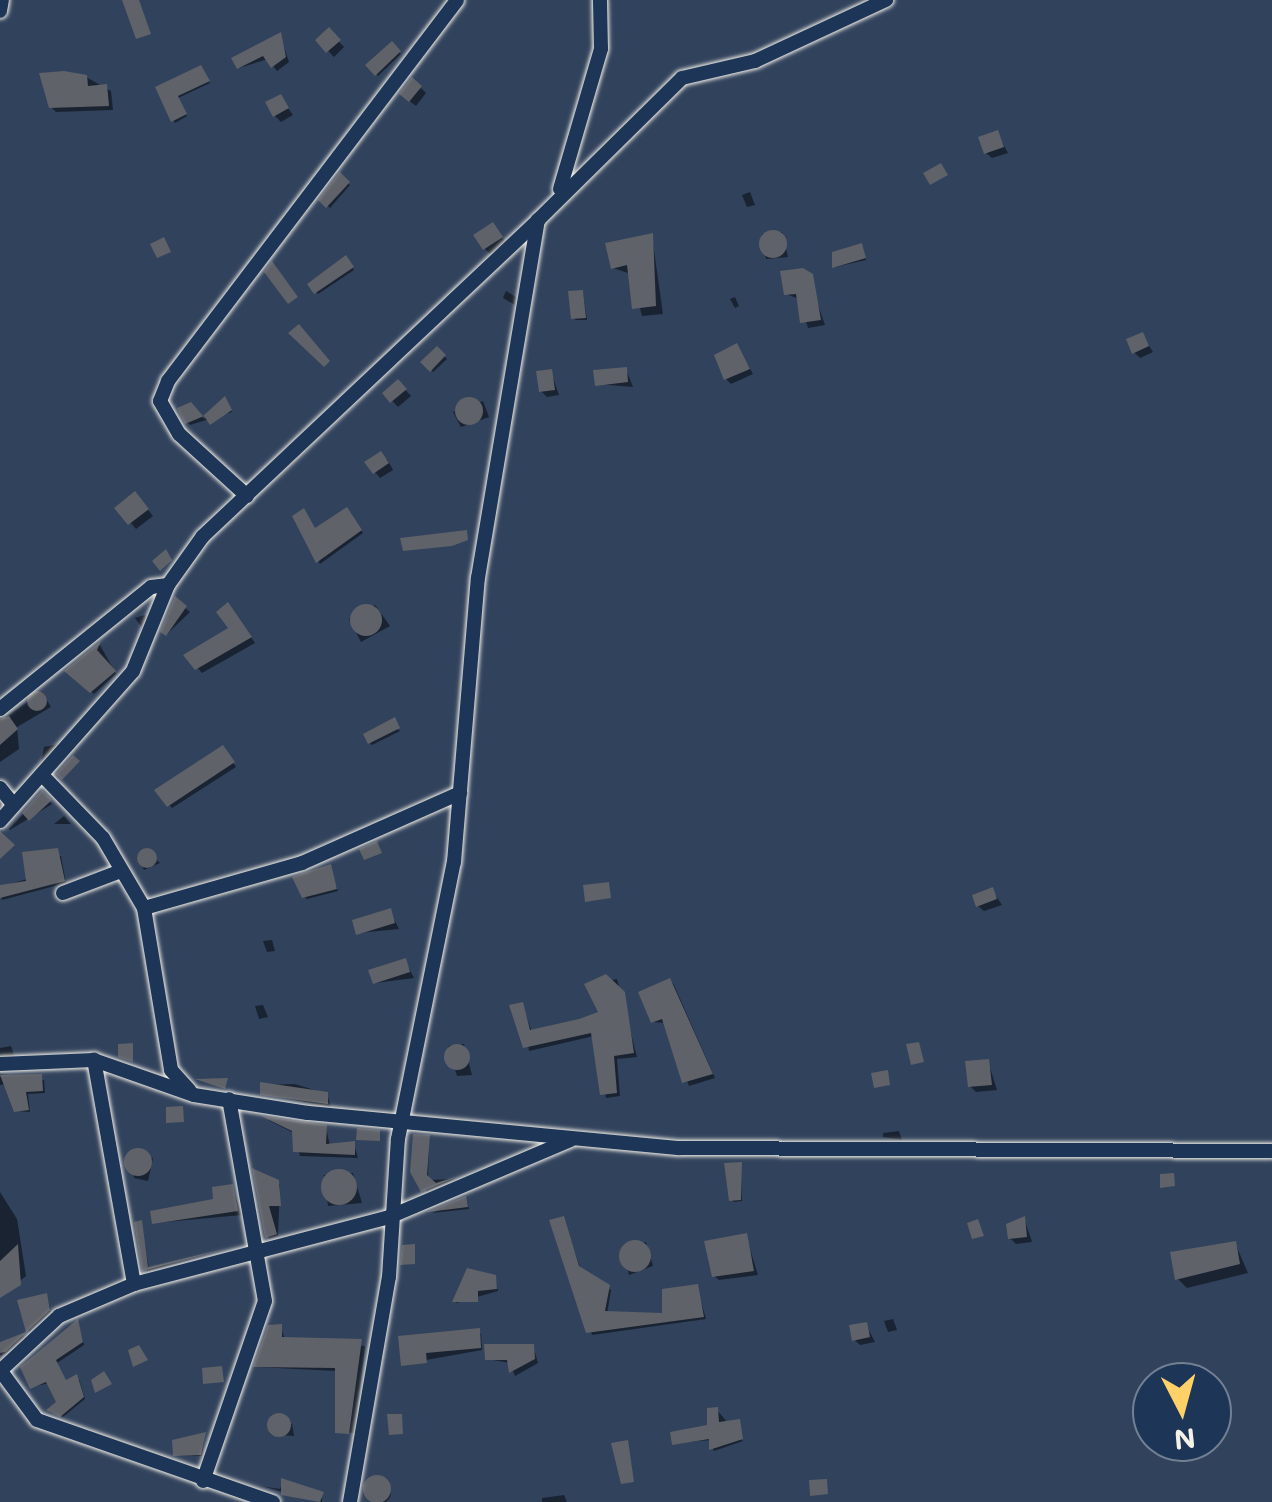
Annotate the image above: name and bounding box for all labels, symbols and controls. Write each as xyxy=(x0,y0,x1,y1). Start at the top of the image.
north arrow xyxy=(1132,1362,1232,1462)
text: N xyxy=(1172,1421,1197,1459)

